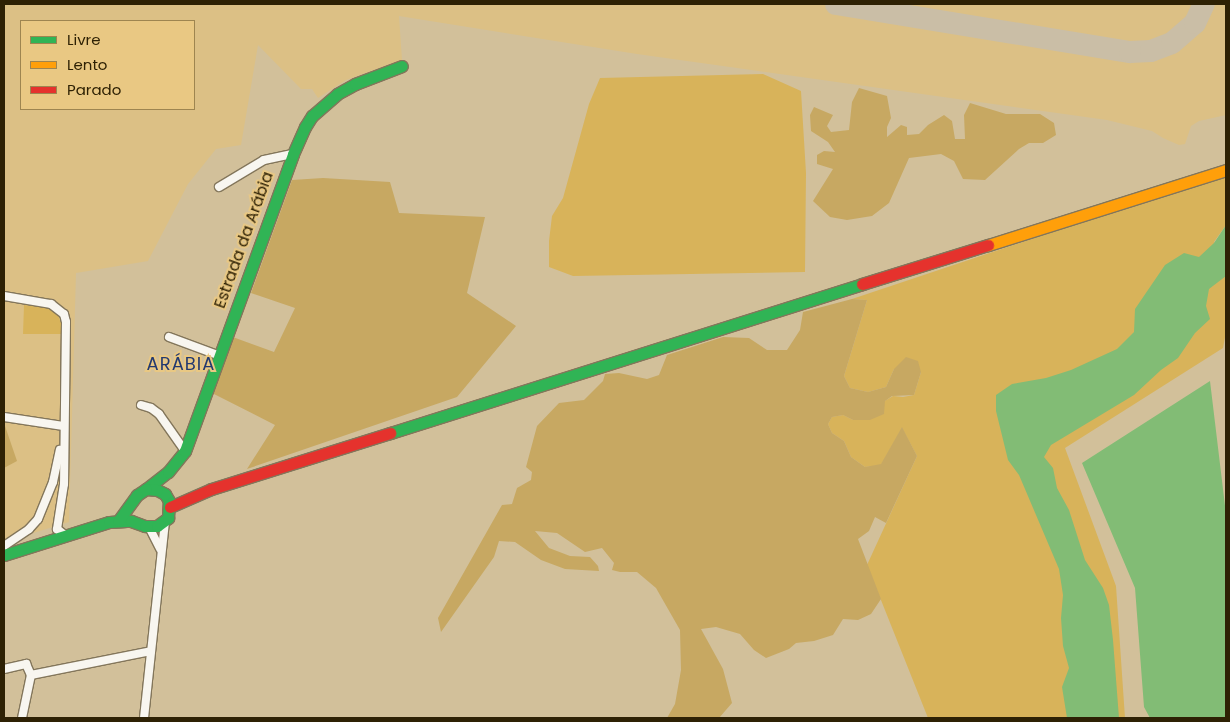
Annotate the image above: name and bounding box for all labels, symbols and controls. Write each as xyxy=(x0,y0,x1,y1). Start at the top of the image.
legend xyxy=(20,20,195,110)
text: Livre xyxy=(67,29,100,50)
text: Lento xyxy=(67,54,107,75)
text: Parado xyxy=(67,79,121,100)
street label: Estrada da Arábia xyxy=(210,169,278,311)
district label: ARÁBIA xyxy=(146,353,216,375)

